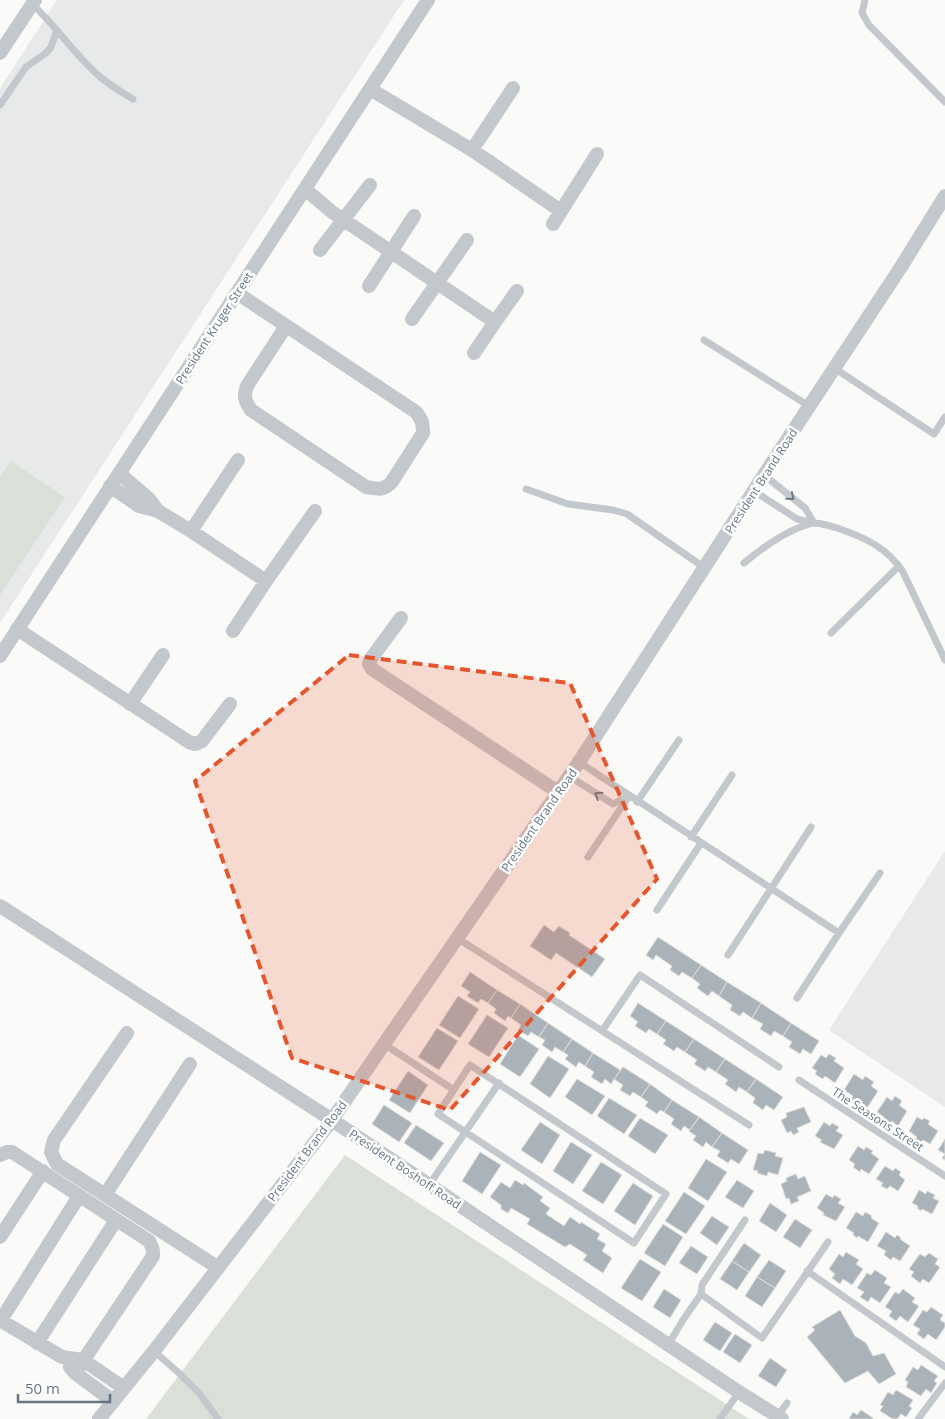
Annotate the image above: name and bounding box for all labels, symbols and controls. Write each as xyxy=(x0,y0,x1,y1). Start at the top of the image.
street label: President Kruger Street xyxy=(171,268,257,388)
street label: President Brand Road xyxy=(721,425,801,537)
one-way arrow xyxy=(785,492,794,500)
street label: President Brand Road xyxy=(497,765,581,875)
one-way arrow xyxy=(595,792,604,801)
street label: The Seasons Street xyxy=(829,1083,927,1155)
street label: President Brand Road xyxy=(263,1097,351,1205)
street label: President Boshoff Road xyxy=(346,1125,464,1213)
scale bar xyxy=(18,1372,110,1404)
text: 50 m xyxy=(25,1378,60,1398)

